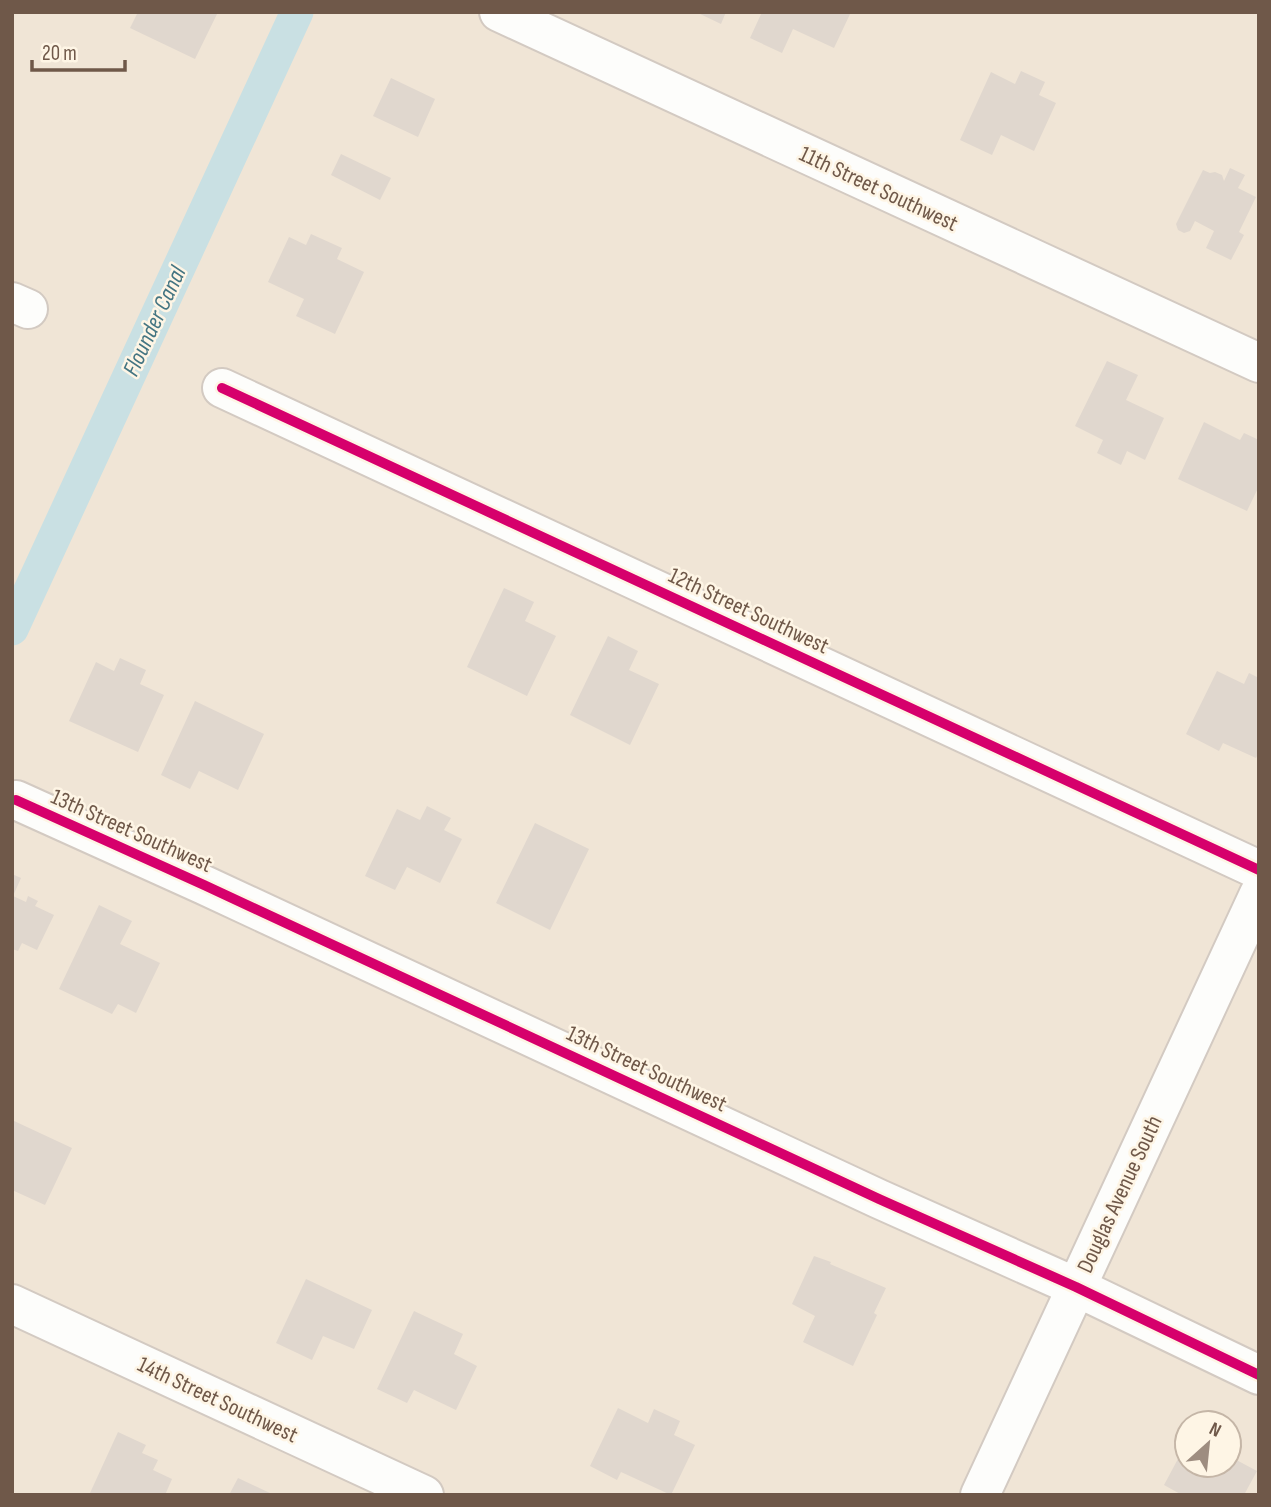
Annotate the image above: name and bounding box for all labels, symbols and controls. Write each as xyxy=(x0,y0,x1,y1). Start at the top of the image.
scale bar xyxy=(32,28,124,72)
text: 20 m xyxy=(42,41,77,66)
street label: 11th Street Southwest xyxy=(795,140,962,238)
water label: Flounder Canal xyxy=(116,261,193,381)
street label: 12th Street Southwest xyxy=(664,562,833,660)
street label: 13th Street Southwest xyxy=(47,783,217,879)
street label: 13th Street Southwest xyxy=(562,1020,731,1118)
street label: Douglas Avenue South xyxy=(1071,1111,1169,1278)
street label: 14th Street Southwest xyxy=(133,1351,302,1449)
north arrow xyxy=(1173,1409,1243,1479)
text: N xyxy=(1205,1418,1225,1443)

